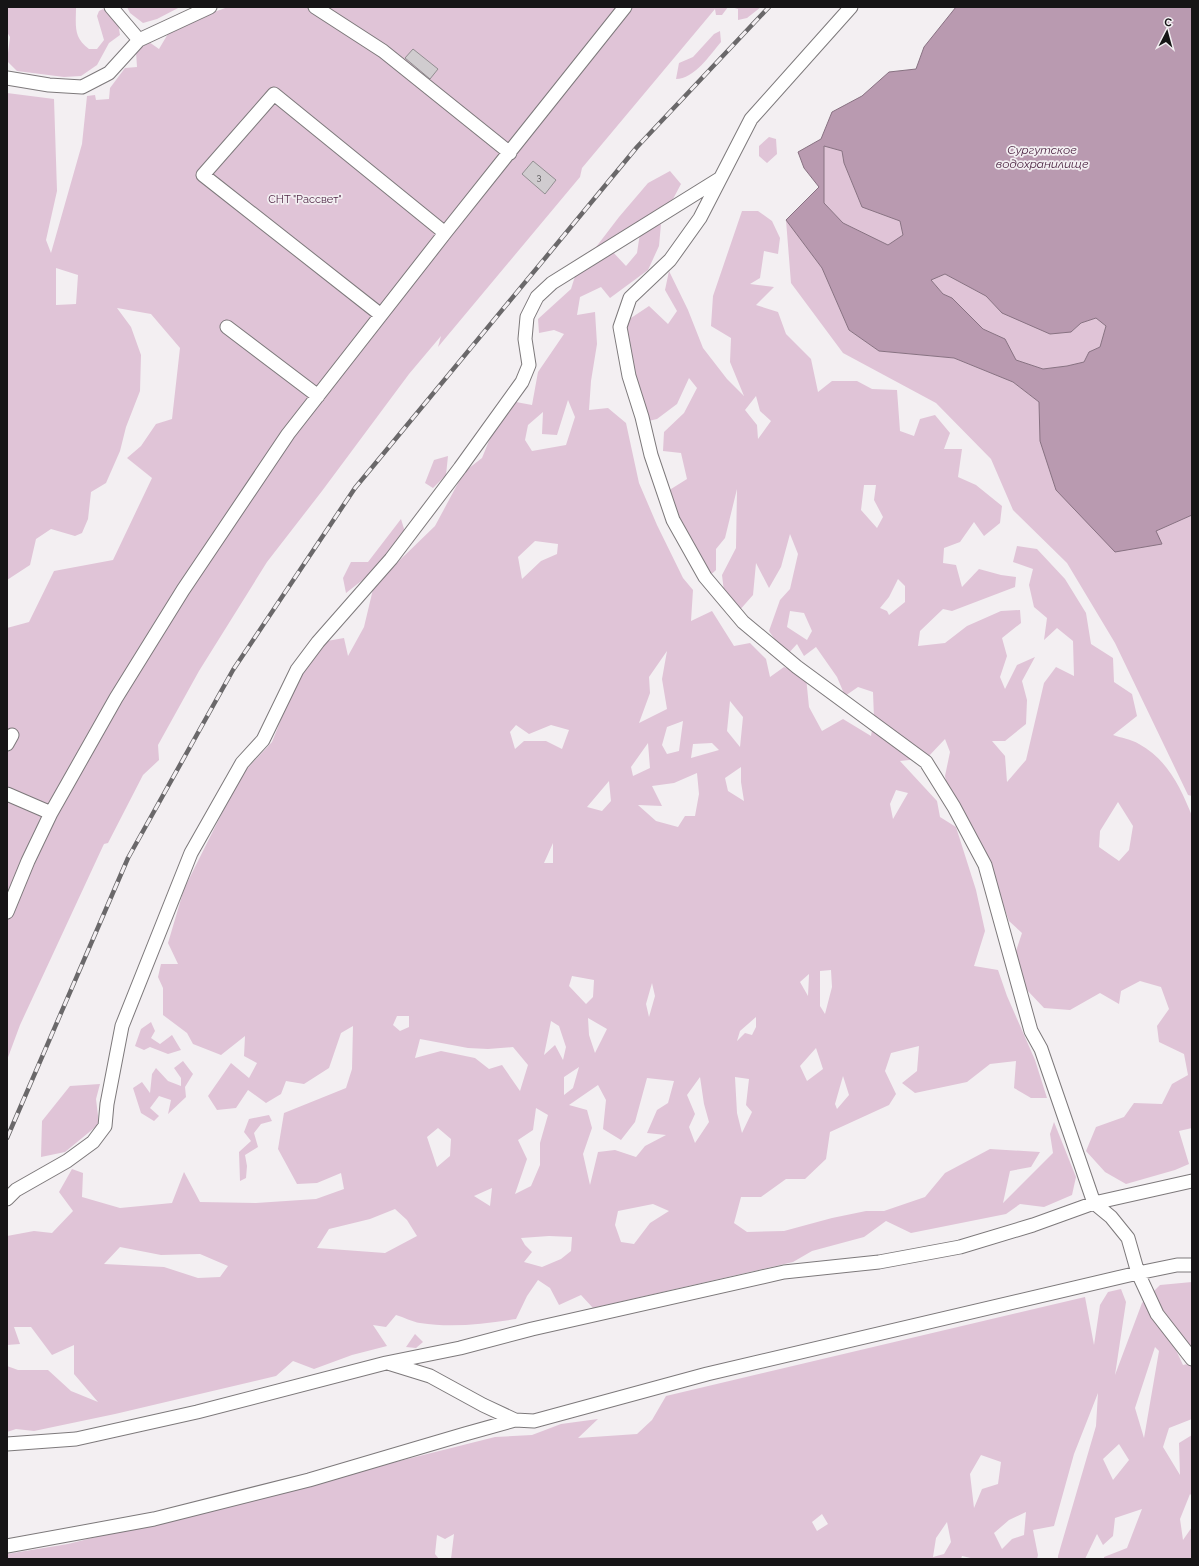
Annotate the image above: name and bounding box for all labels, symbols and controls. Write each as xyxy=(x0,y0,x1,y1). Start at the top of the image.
north arrow xyxy=(1147,12,1187,52)
text: С xyxy=(1164,16,1173,29)
water label: Сургутское водохранилище xyxy=(995,143,1089,171)
house number: 3 xyxy=(537,172,542,182)
park label: СНТ "Рассвет" xyxy=(268,193,342,206)

